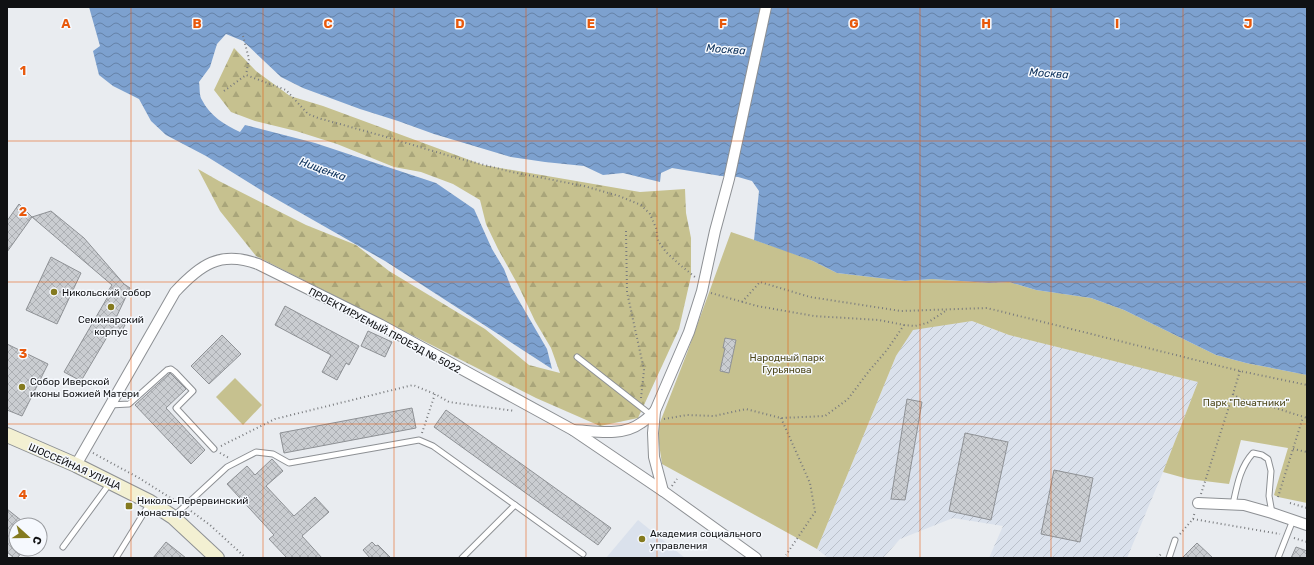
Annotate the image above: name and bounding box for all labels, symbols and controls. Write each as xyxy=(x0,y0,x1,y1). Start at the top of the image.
text: A xyxy=(61,16,71,31)
text: B xyxy=(192,16,202,31)
text: C xyxy=(323,16,333,31)
text: D xyxy=(455,16,465,31)
text: E xyxy=(587,16,595,31)
text: F xyxy=(719,16,727,31)
text: G xyxy=(849,16,859,31)
text: H xyxy=(981,16,991,31)
text: I xyxy=(1115,16,1119,31)
text: J xyxy=(1244,16,1252,31)
water label: Москва xyxy=(706,42,747,57)
text: 1 xyxy=(20,63,26,78)
water label: Москва xyxy=(1029,66,1070,81)
water label: Нищенка xyxy=(298,155,348,184)
text: 2 xyxy=(19,204,27,219)
street label: ПРОЕКТИРУЕМЫЙ ПРОЕЗД № 5022 xyxy=(306,286,463,376)
marker: Никольский собор xyxy=(49,287,59,297)
place label: Никольский собор xyxy=(62,287,151,299)
marker: Семинарский корпус xyxy=(106,302,116,312)
place label: Семинарский корпус xyxy=(78,314,144,338)
text: 3 xyxy=(19,346,28,361)
park label: Народный парк Гурьянова xyxy=(750,352,825,376)
place label: Собор Иверской иконы Божией Матери xyxy=(30,376,139,400)
marker: Собор Иверской иконы Божией Матери xyxy=(17,382,27,392)
park label: Парк "Печатники" xyxy=(1203,397,1289,409)
street label: ШОССЕЙНАЯ УЛИЦА xyxy=(26,441,123,493)
text: 4 xyxy=(19,487,28,502)
place label: Николо-Перервинский монастырь xyxy=(137,495,248,519)
marker: Николо-Перервинский монастырь xyxy=(124,501,134,511)
north arrow xyxy=(8,517,48,557)
place label: Академия социального управления xyxy=(650,528,762,552)
text: С xyxy=(29,534,44,547)
marker: Академия социального управления xyxy=(637,534,647,544)

